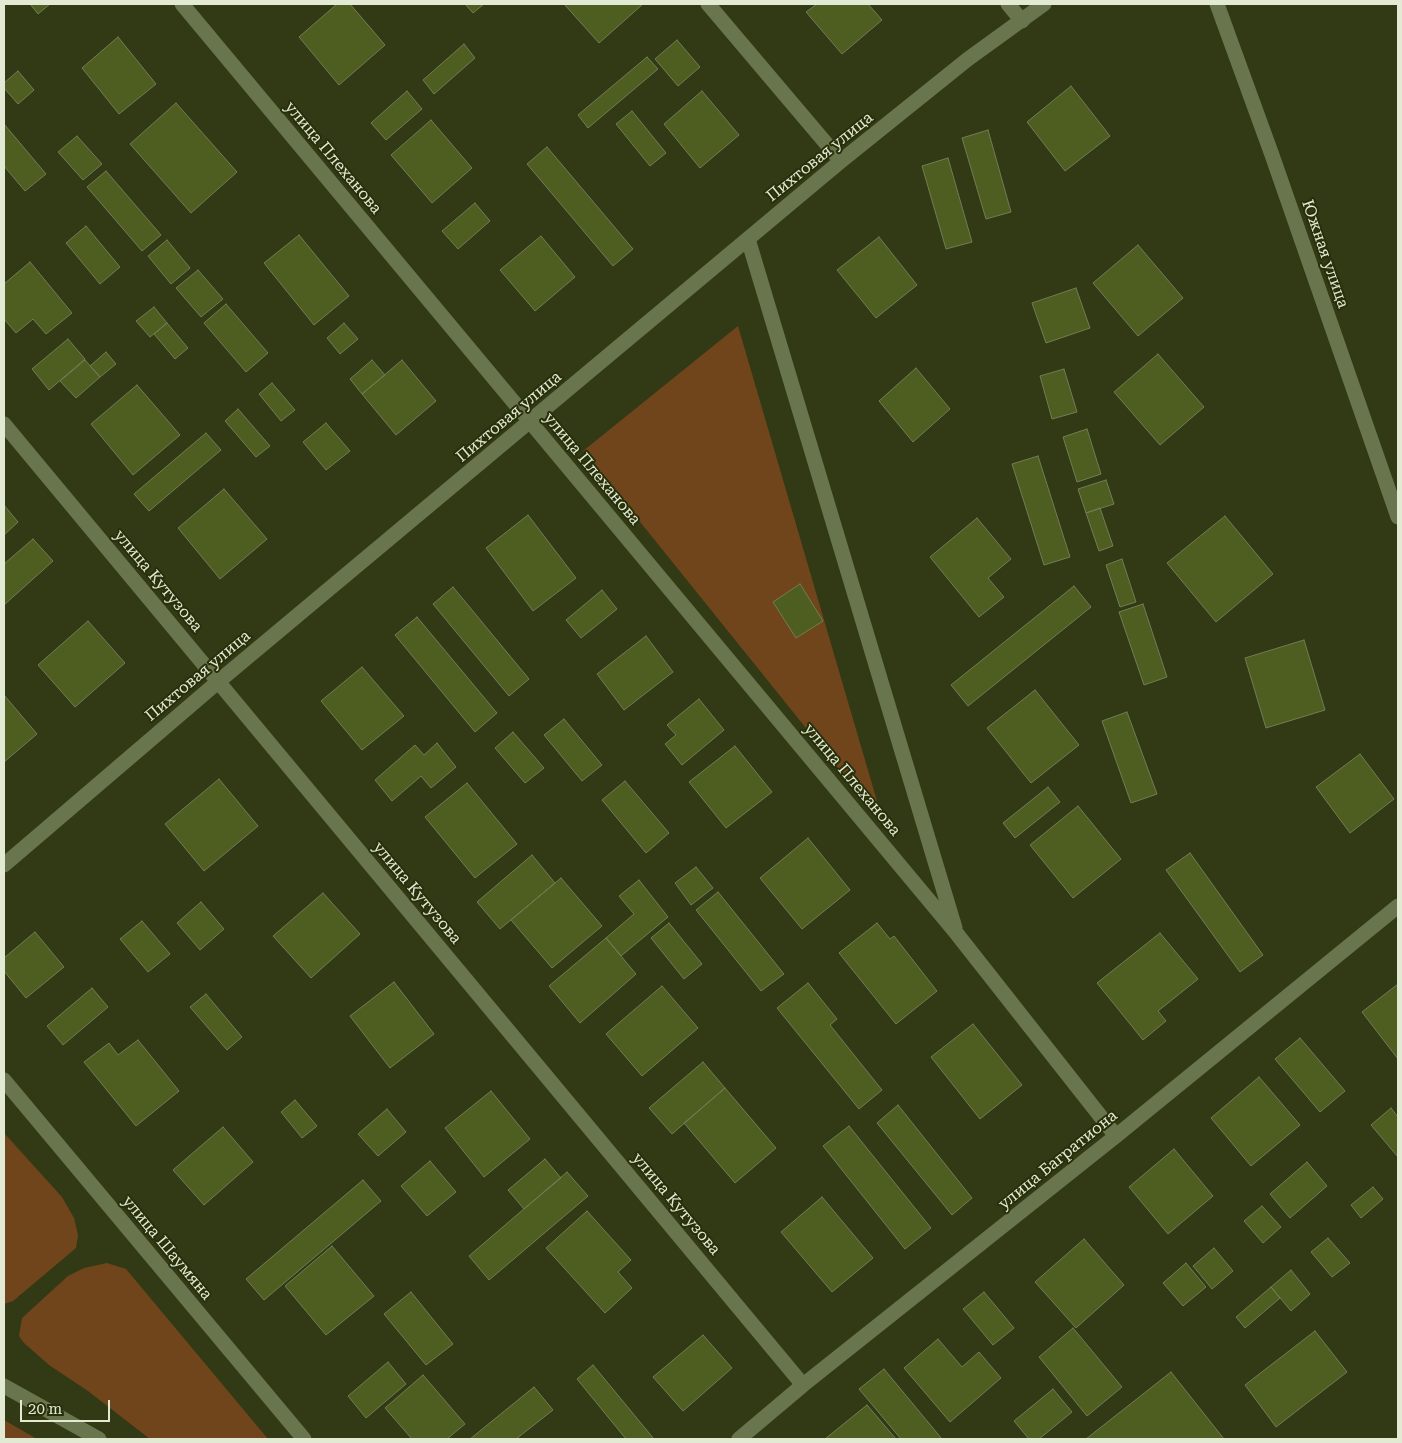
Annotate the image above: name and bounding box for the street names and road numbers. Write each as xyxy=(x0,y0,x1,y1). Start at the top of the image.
street label: улица Плеханова xyxy=(280,98,386,218)
street label: Пихтовая улица xyxy=(763,108,877,206)
street label: Южная улица xyxy=(1297,197,1353,311)
street label: Пихтовая улица xyxy=(452,367,566,467)
street label: улица Плеханова xyxy=(539,409,645,529)
street label: улица Кутузова xyxy=(110,526,206,636)
street label: Пихтовая улица xyxy=(141,626,255,726)
street label: улица Плеханова xyxy=(799,720,905,840)
street label: улица Кутузова xyxy=(369,838,465,948)
street label: улица Багратиона xyxy=(995,1106,1121,1214)
street label: улица Кутузова xyxy=(628,1149,724,1259)
street label: улица Шаумяна xyxy=(118,1192,216,1304)

